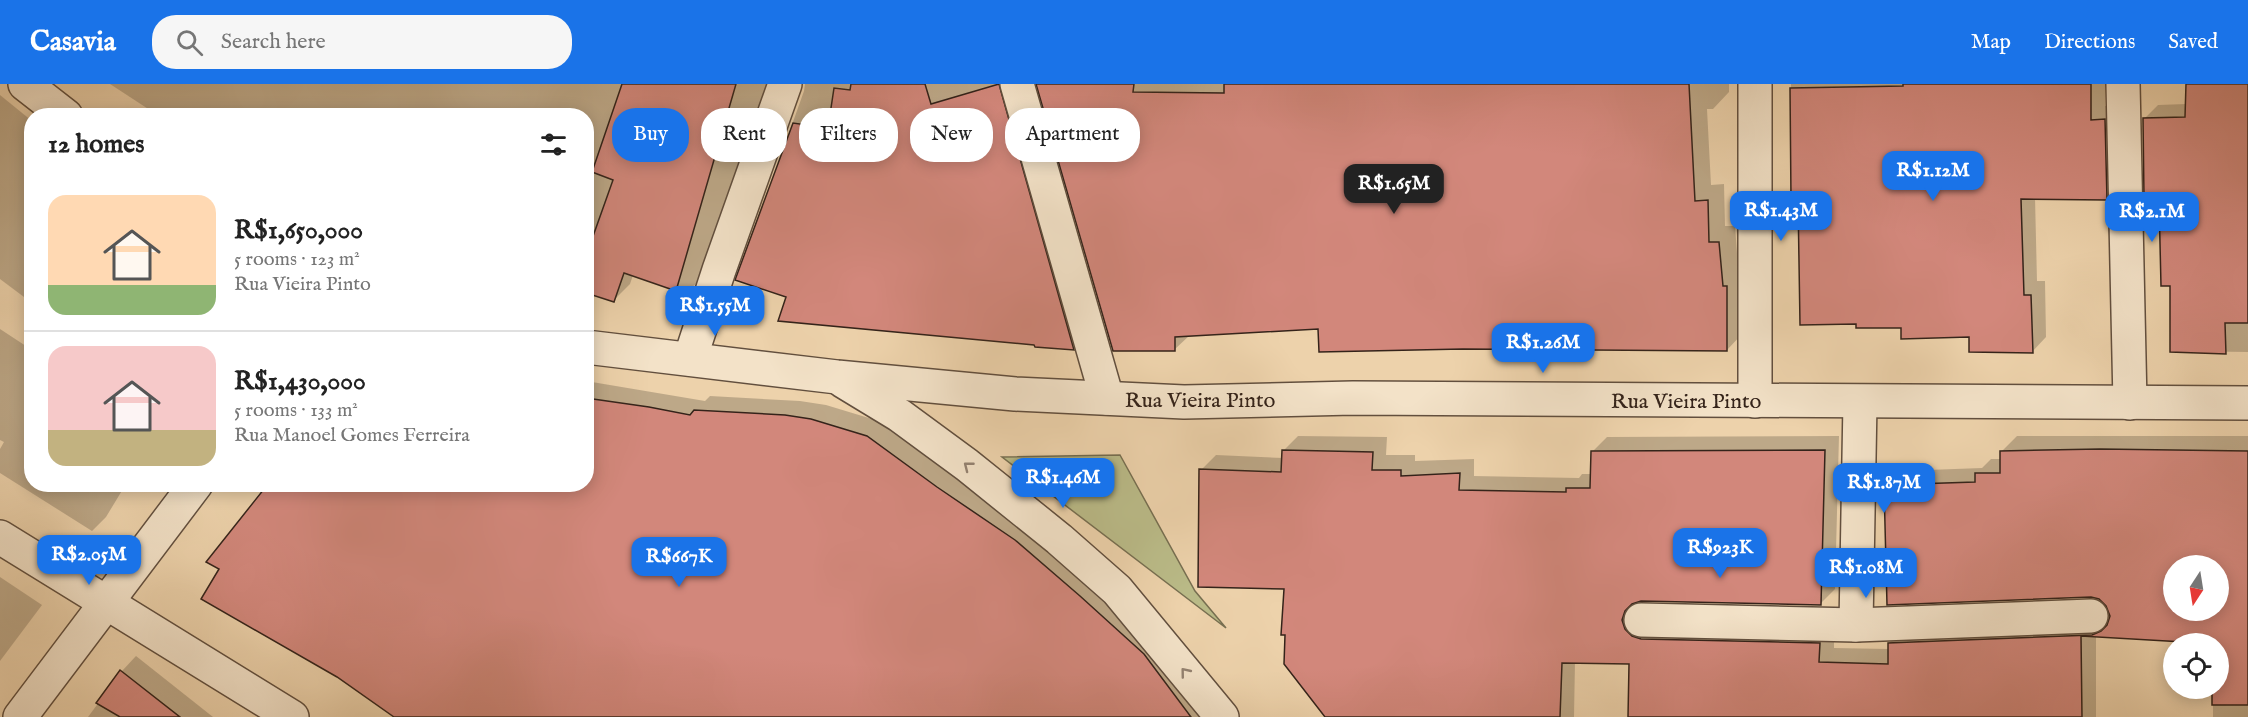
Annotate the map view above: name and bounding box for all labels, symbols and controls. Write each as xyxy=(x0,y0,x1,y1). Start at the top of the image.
search box xyxy=(152,15,572,69)
text: Casavia xyxy=(30,25,116,60)
icon: search xyxy=(173,26,206,59)
text: Search here xyxy=(221,28,326,56)
text: Map xyxy=(1971,29,2011,56)
text: Directions xyxy=(2044,29,2135,56)
text: Saved xyxy=(2168,29,2218,56)
chip: Buy xyxy=(612,108,689,162)
chip: Rent xyxy=(701,108,787,162)
chip: Filters xyxy=(799,108,898,162)
chip: New xyxy=(910,108,993,162)
chip: Apartment xyxy=(1005,108,1140,162)
text: 12 homes xyxy=(48,128,144,161)
icon: filters xyxy=(537,128,570,161)
pin: R$1.12M xyxy=(1878,151,1988,202)
text: R$1.12M xyxy=(1896,158,1970,183)
pin: R$1.65M xyxy=(1339,164,1449,215)
text: R$1.65M xyxy=(1358,171,1430,196)
pin: R$1.43M xyxy=(1726,191,1836,242)
pin: R$2.1M xyxy=(2103,192,2201,243)
text: R$1.43M xyxy=(1744,198,1818,223)
text: R$2.1M xyxy=(2119,199,2185,224)
text: R$1,650,000 xyxy=(234,214,363,247)
icon: home xyxy=(96,219,168,291)
text: 5 rooms · 123 m² xyxy=(234,247,360,272)
text: Rua Vieira Pinto xyxy=(234,272,371,297)
pin: R$1.55M xyxy=(660,286,770,337)
text: R$1.55M xyxy=(679,293,751,318)
pin: R$1.26M xyxy=(1488,323,1598,374)
text: R$1.26M xyxy=(1506,330,1580,355)
text: R$1,430,000 xyxy=(234,365,366,398)
icon: home xyxy=(96,370,168,442)
street label: Rua Vieira Pinto xyxy=(1125,387,1275,415)
street label: Rua Vieira Pinto xyxy=(1611,388,1761,416)
text: 5 rooms · 133 m² xyxy=(234,398,358,423)
text: Rua Manoel Gomes Ferreira xyxy=(234,423,470,448)
pin: R$1.46M xyxy=(1008,458,1118,509)
one-way arrow xyxy=(964,463,975,474)
pin: R$1.87M xyxy=(1829,463,1939,514)
text: R$1.46M xyxy=(1025,465,1101,490)
text: R$1.87M xyxy=(1847,470,1921,495)
pin: R$923K xyxy=(1671,528,1769,579)
pin: R$2.05M xyxy=(34,535,144,586)
text: R$923K xyxy=(1687,535,1753,560)
pin: R$667K xyxy=(630,537,728,588)
text: R$2.05M xyxy=(51,542,127,567)
text: R$667K xyxy=(646,544,712,569)
pin: R$1.08M xyxy=(1811,548,1921,599)
text: R$1.08M xyxy=(1829,555,1903,580)
north arrow xyxy=(2163,555,2229,621)
map controls xyxy=(2163,555,2229,699)
button: locate xyxy=(2163,633,2229,699)
one-way arrow xyxy=(1182,667,1193,678)

